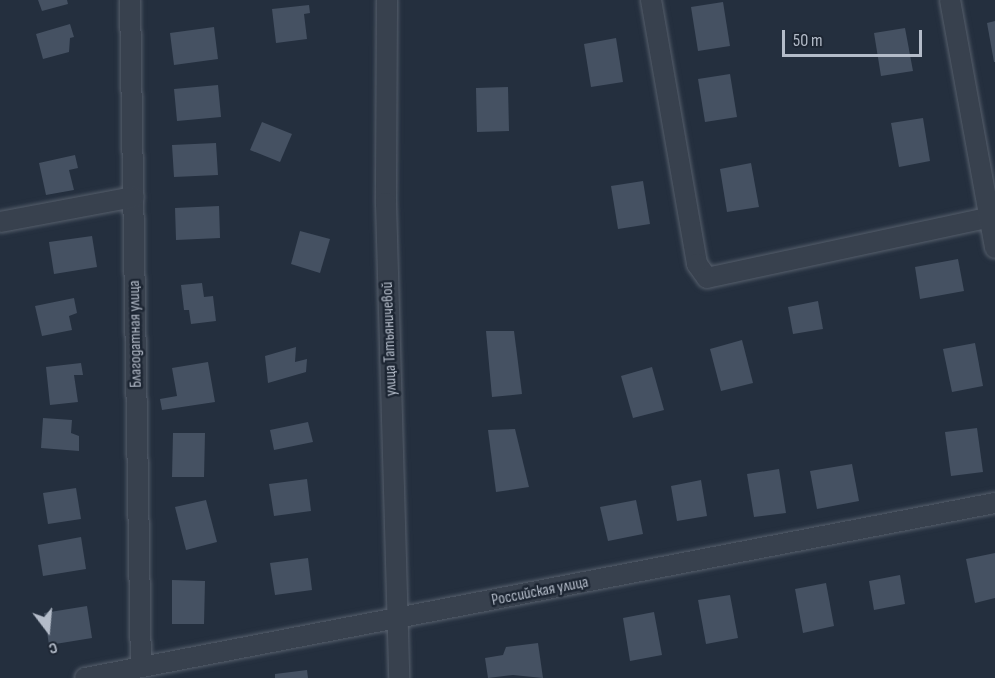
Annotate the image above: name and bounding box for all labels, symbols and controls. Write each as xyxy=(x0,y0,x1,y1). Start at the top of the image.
scale bar xyxy=(785,18,924,56)
text: 50 m xyxy=(793,30,823,51)
street label: Благодатная улица xyxy=(125,280,147,388)
street label: улица Татьяничевой xyxy=(378,282,402,396)
street label: Российская улица xyxy=(490,573,590,611)
north arrow xyxy=(18,600,78,660)
text: С xyxy=(47,638,60,658)

